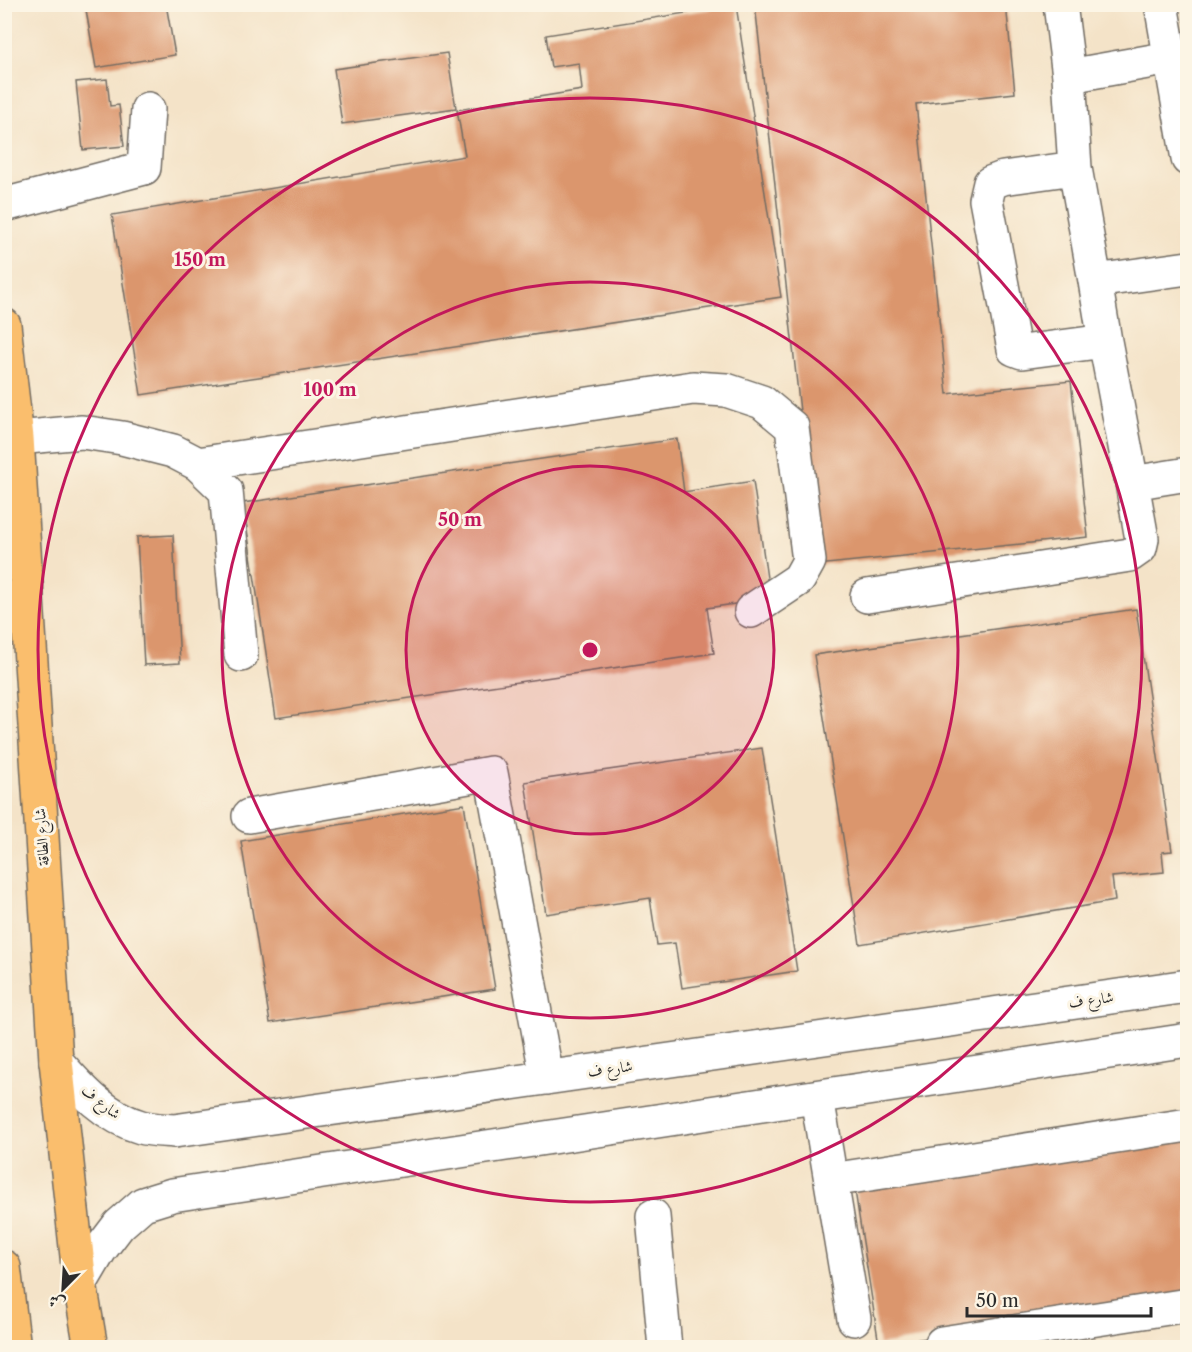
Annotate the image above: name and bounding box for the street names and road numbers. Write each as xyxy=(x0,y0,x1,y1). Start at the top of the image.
street label: شارع الطاقة xyxy=(30,807,57,866)
street label: شارع ف xyxy=(1067,987,1115,1016)
street label: شارع ف xyxy=(586,1056,634,1085)
street label: شارع ف xyxy=(75,1080,125,1126)

